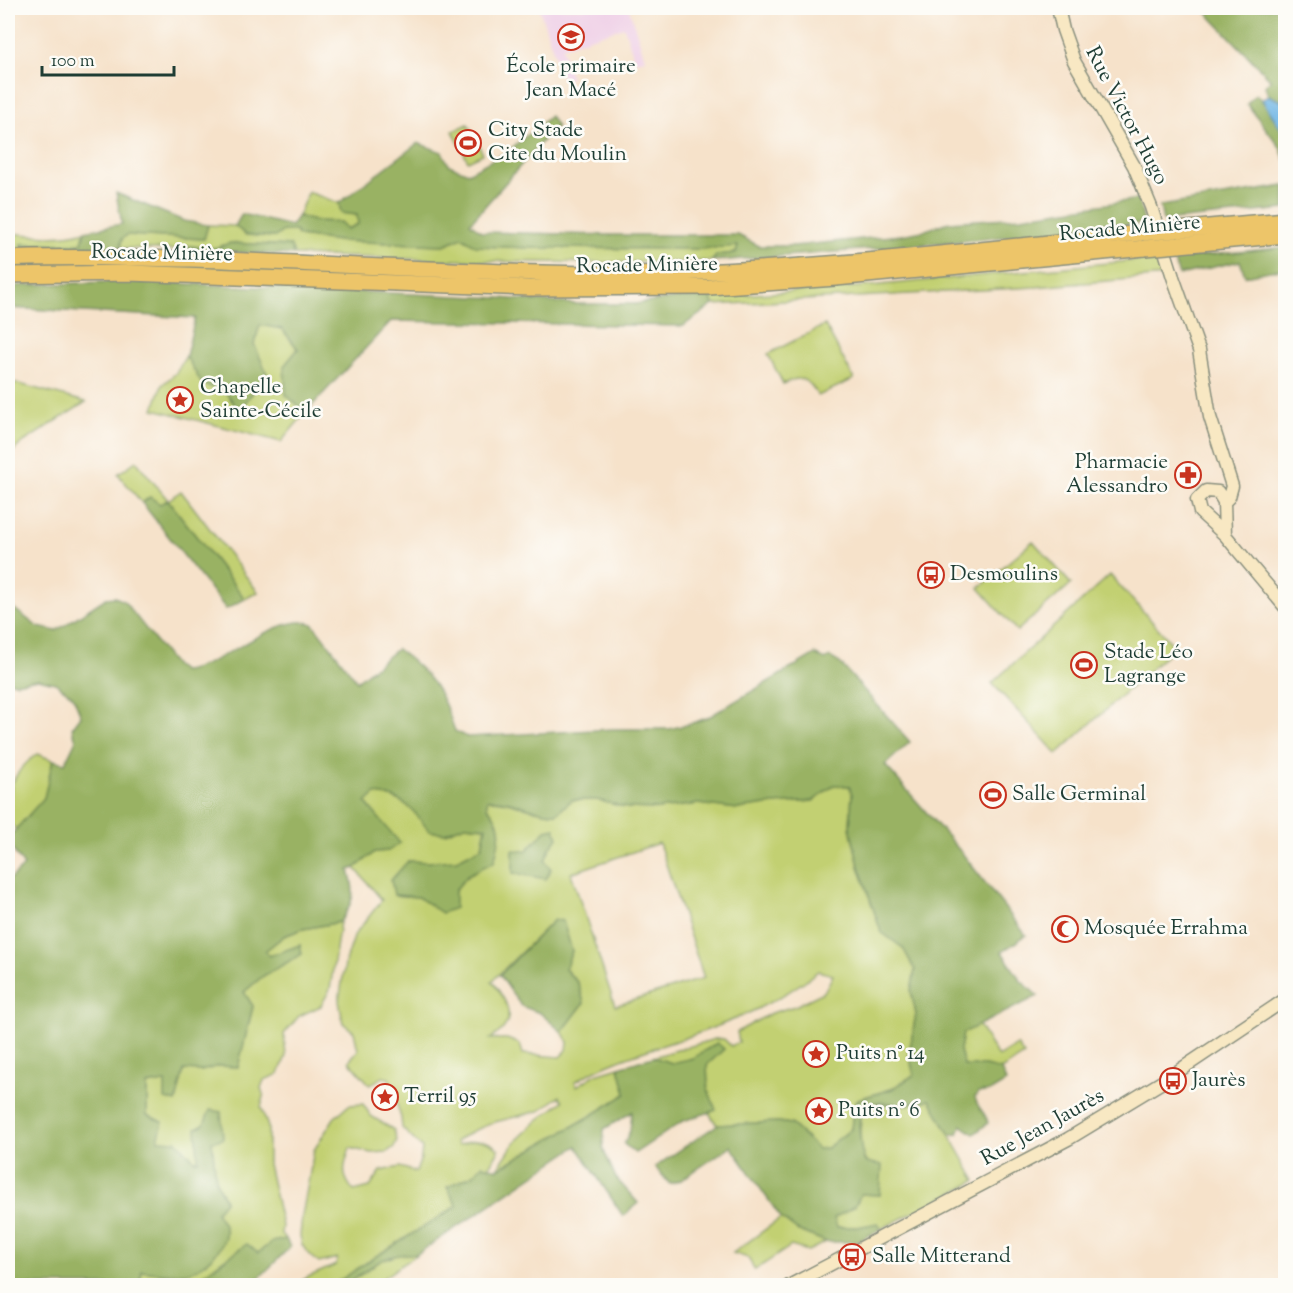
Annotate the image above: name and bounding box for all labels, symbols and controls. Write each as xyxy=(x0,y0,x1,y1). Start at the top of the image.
school or university icon: École primaire Jean Macé xyxy=(556,22,586,52)
scale bar xyxy=(42,39,174,77)
street label: Rue Victor Hugo xyxy=(1077,41,1175,191)
text: 100 m xyxy=(51,49,95,75)
place label: École primaire Jean Macé xyxy=(506,52,636,106)
place label: City Stade Cite du Moulin xyxy=(488,116,627,170)
sports icon: City Stade Cite du Moulin xyxy=(453,128,483,158)
street label: Rocade Minière xyxy=(1058,208,1202,250)
street label: Rocade Minière xyxy=(91,238,233,270)
street label: Rocade Minière xyxy=(576,250,718,282)
place label: Chapelle Sainte-Cécile xyxy=(200,373,322,427)
place icon: Chapelle Sainte-Cécile xyxy=(165,385,195,415)
place label: Pharmacie Alessandro xyxy=(1066,448,1168,502)
pharmacy icon: Pharmacie Alessandro xyxy=(1173,460,1203,490)
bus stop icon: Desmoulins xyxy=(916,560,946,590)
place label: Desmoulins xyxy=(950,560,1058,590)
place label: Stade Léo Lagrange xyxy=(1104,638,1193,692)
sports icon: Stade Léo Lagrange xyxy=(1069,650,1099,680)
sports icon: Salle Germinal xyxy=(978,780,1008,810)
place label: Salle Germinal xyxy=(1012,780,1146,810)
mosque icon: Mosquée Errahma xyxy=(1050,914,1080,944)
place label: Mosquée Errahma xyxy=(1084,914,1248,944)
place icon: Puits n° 14 xyxy=(801,1039,831,1069)
place label: Puits n° 14 xyxy=(836,1039,925,1069)
bus stop icon: Jaurès xyxy=(1158,1066,1188,1096)
place label: Jaurès xyxy=(1191,1066,1246,1096)
place icon: Terril 95 xyxy=(370,1082,400,1112)
place label: Terril 95 xyxy=(404,1082,476,1112)
street label: Rue Jean Jaurès xyxy=(976,1082,1110,1174)
place icon: Puits n° 6 xyxy=(804,1096,834,1126)
place label: Puits n° 6 xyxy=(838,1096,920,1126)
bus stop icon: Salle Mitterand xyxy=(837,1242,867,1272)
place label: Salle Mitterand xyxy=(872,1242,1011,1272)

